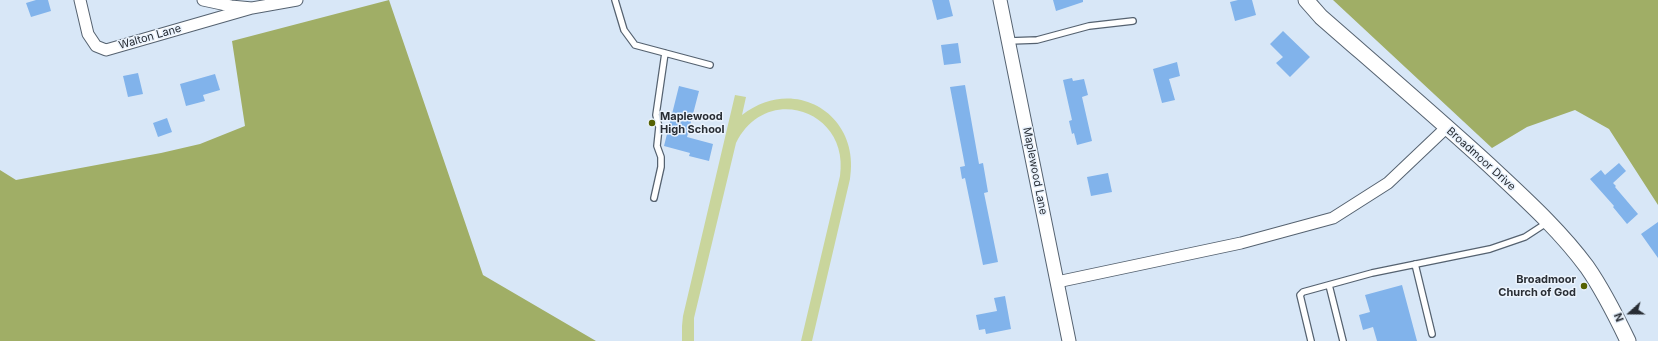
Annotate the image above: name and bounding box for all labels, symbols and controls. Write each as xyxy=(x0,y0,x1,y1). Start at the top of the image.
street label: Walton Lane xyxy=(117,22,183,52)
place label: Maplewood High School xyxy=(660,110,725,136)
marker: Maplewood High School xyxy=(647,118,657,128)
street label: Broadmoor Drive xyxy=(1444,125,1518,193)
street label: Maplewood Lane xyxy=(1020,126,1050,216)
place label: Broadmoor Church of God xyxy=(1498,273,1576,299)
marker: Broadmoor Church of God xyxy=(1579,281,1589,291)
north arrow xyxy=(1610,293,1650,333)
text: N xyxy=(1611,311,1627,324)

